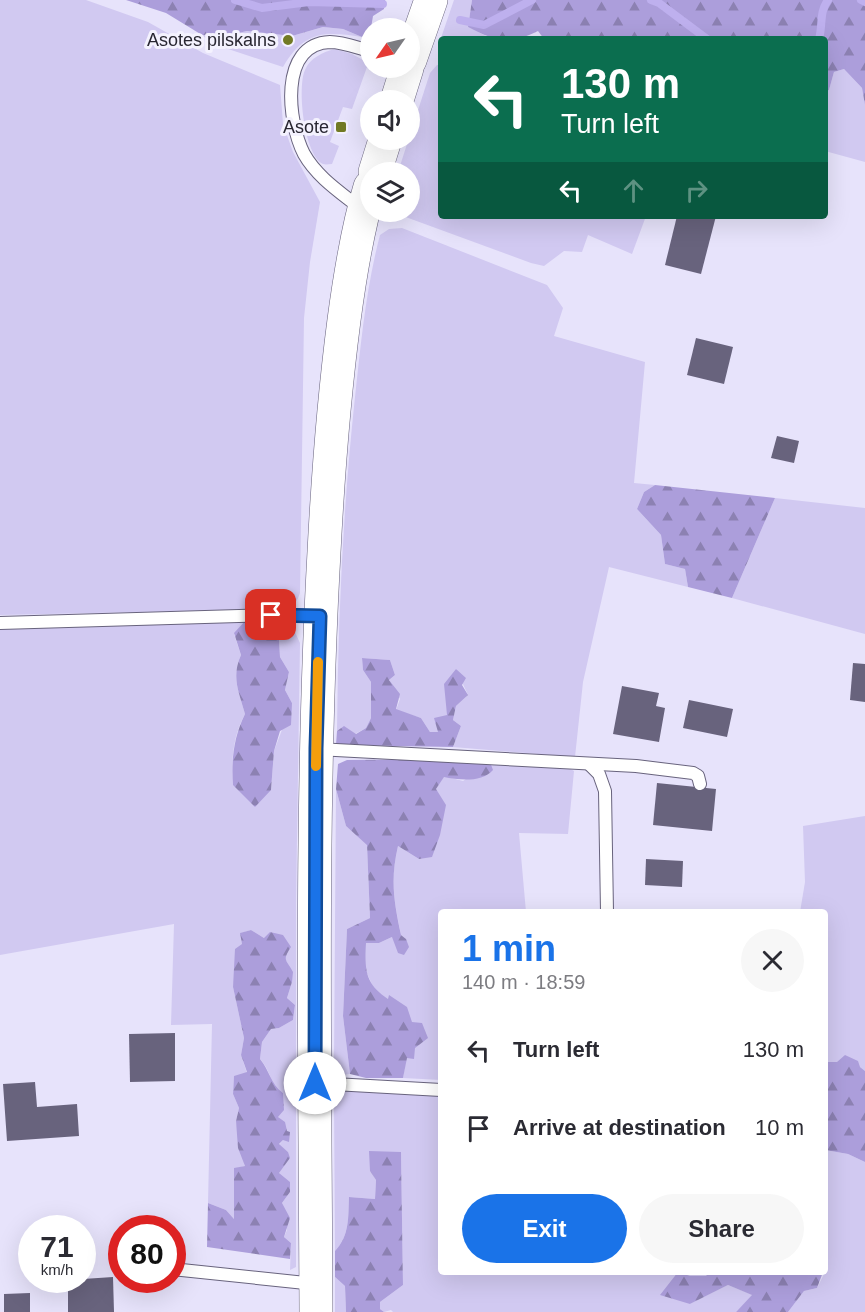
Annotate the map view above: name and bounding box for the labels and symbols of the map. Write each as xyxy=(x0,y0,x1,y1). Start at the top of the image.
north arrow xyxy=(360,18,420,78)
place label: Asotes pilskalns xyxy=(147,30,276,50)
marker: Asotes pilskalns xyxy=(281,33,295,47)
place label: Asote xyxy=(283,117,329,137)
marker: Asote xyxy=(334,120,348,134)
pin xyxy=(245,589,296,640)
position arrow xyxy=(283,1051,347,1115)
speed limit sign: 80 xyxy=(108,1215,186,1293)

